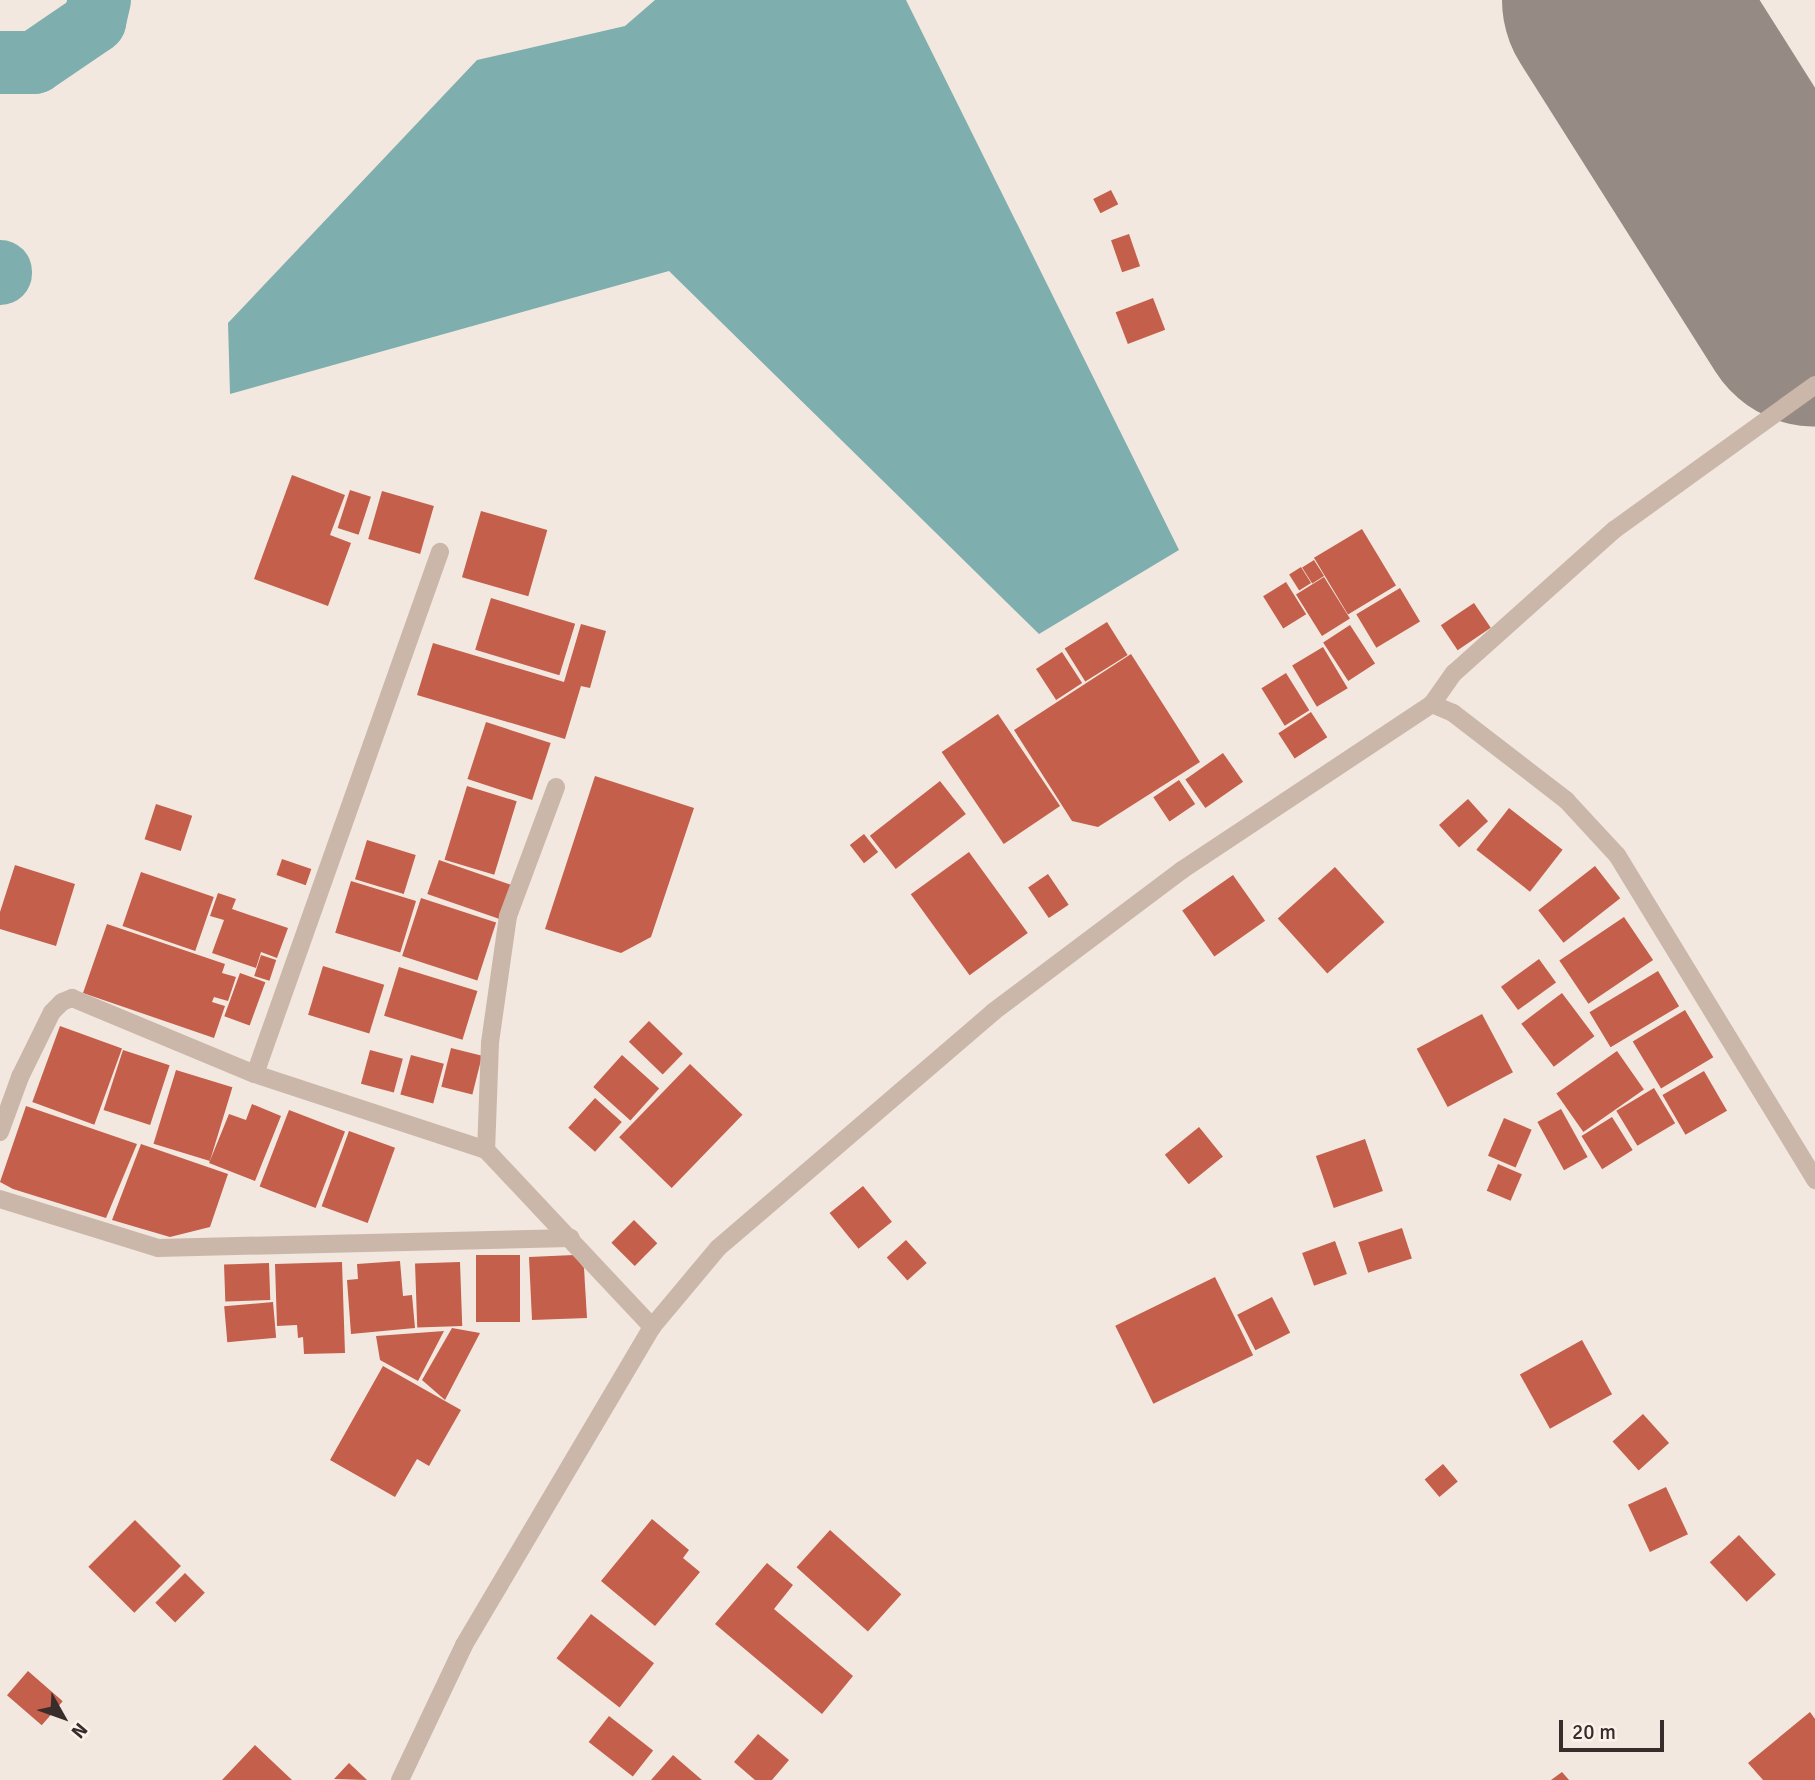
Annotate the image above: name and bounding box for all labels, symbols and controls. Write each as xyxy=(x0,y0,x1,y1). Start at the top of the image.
north arrow xyxy=(28,1682,98,1752)
scale bar xyxy=(1563,1706,1668,1750)
text: N xyxy=(66,1718,93,1743)
text: 20 m xyxy=(1572,1719,1616,1745)

